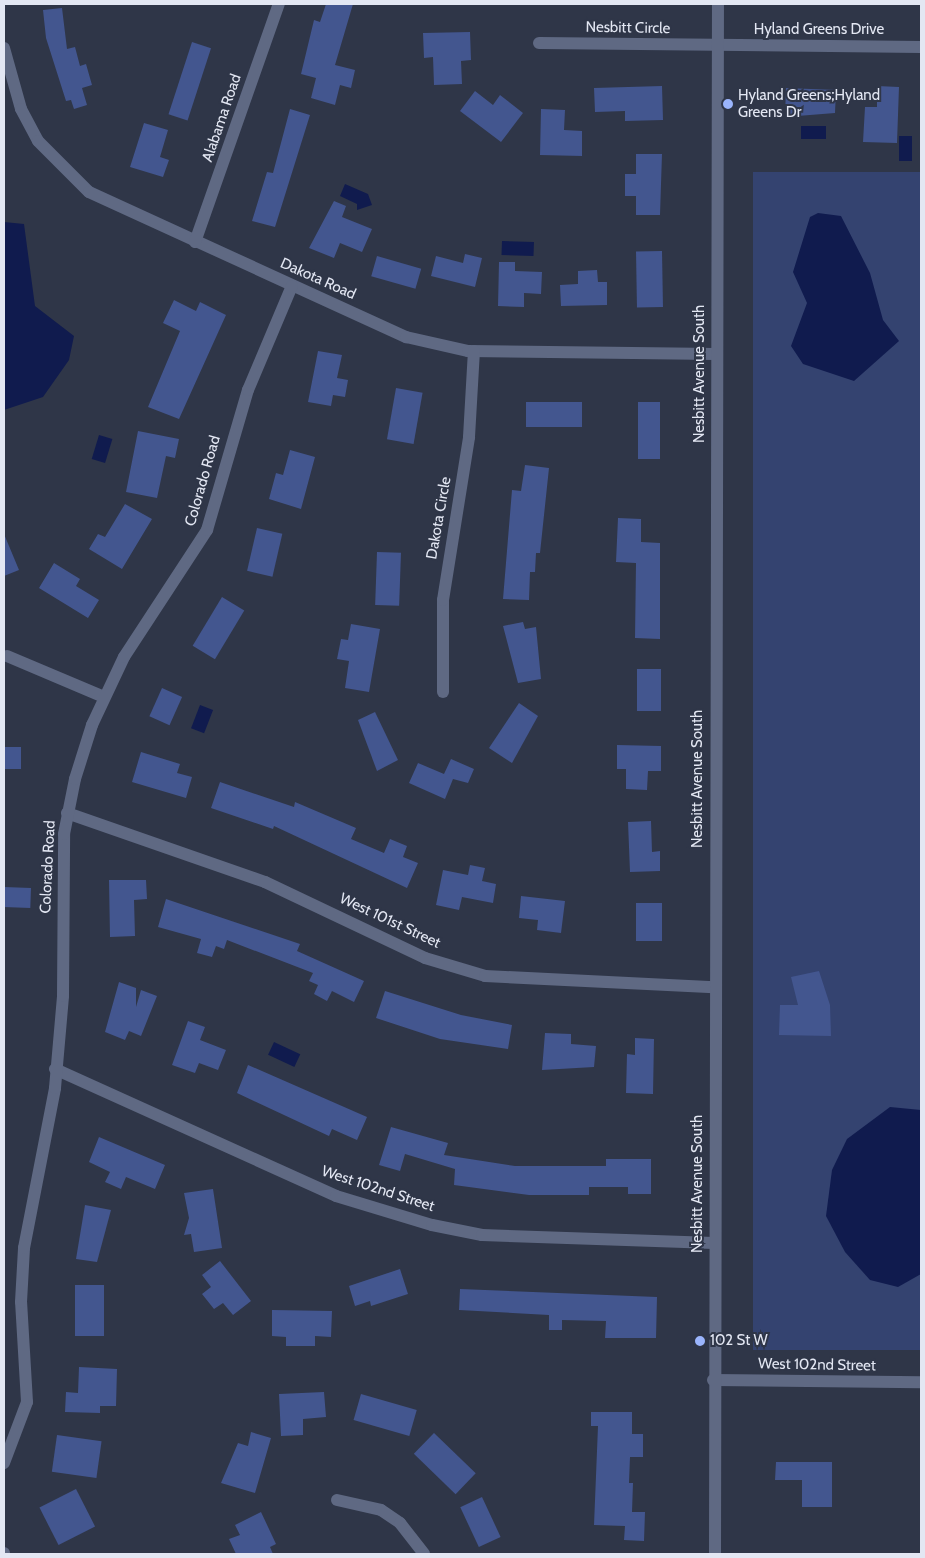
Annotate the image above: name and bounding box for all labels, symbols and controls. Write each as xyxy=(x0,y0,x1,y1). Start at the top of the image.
street label: Nesbitt Circle xyxy=(586,18,670,38)
street label: Hyland Greens Drive xyxy=(754,21,884,39)
street label: Alabama Road xyxy=(199,72,245,164)
place label: Hyland Greens;Hyland Greens Dr xyxy=(738,86,880,121)
marker: Hyland Greens;Hyland Greens Dr xyxy=(722,98,734,110)
street label: Dakota Road xyxy=(277,254,359,304)
street label: Nesbitt Avenue South xyxy=(691,305,709,443)
street label: Colorado Road xyxy=(181,434,225,528)
street label: Dakota Circle xyxy=(423,475,455,561)
street label: Nesbitt Avenue South xyxy=(689,710,707,848)
street label: Colorado Road xyxy=(37,820,59,914)
street label: West 101st Street xyxy=(337,890,443,952)
street label: Nesbitt Avenue South xyxy=(689,1115,707,1253)
street label: West 102nd Street xyxy=(319,1162,437,1216)
place label: 102 St W xyxy=(710,1332,768,1350)
marker: 102 St W xyxy=(694,1335,706,1347)
street label: West 102nd Street xyxy=(758,1355,876,1375)

